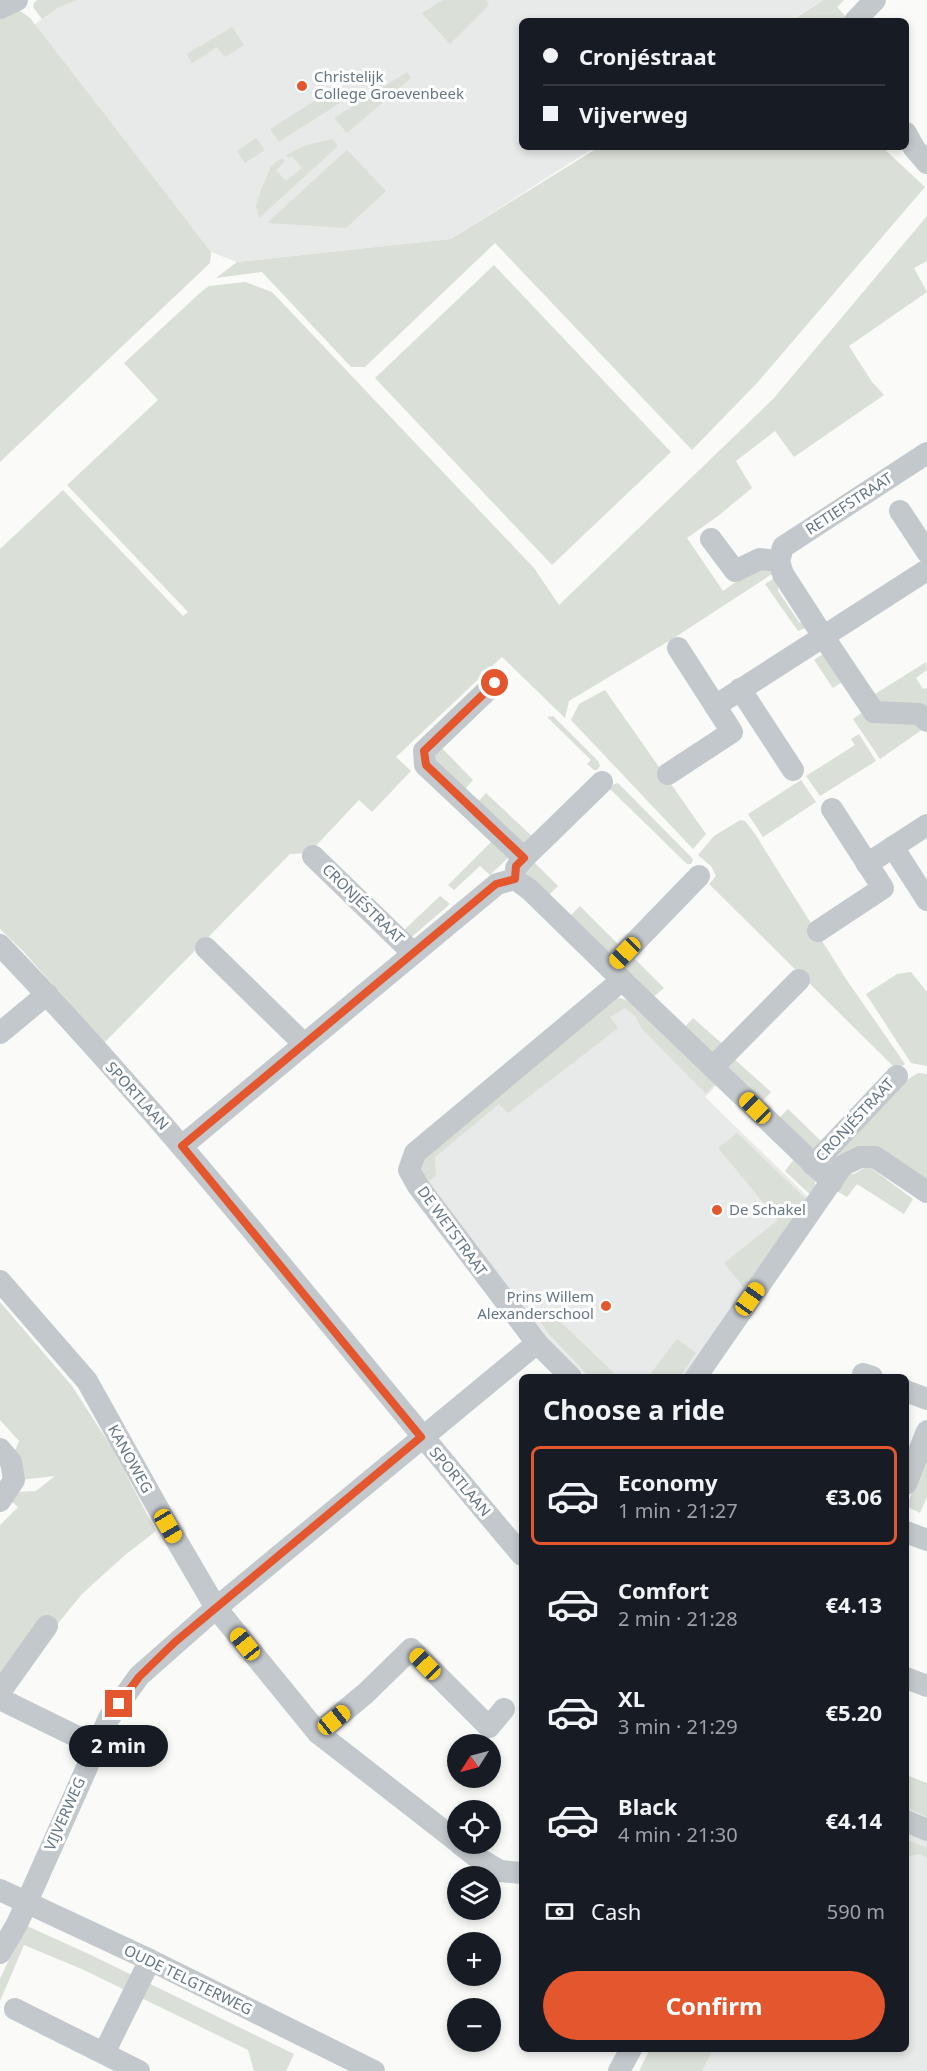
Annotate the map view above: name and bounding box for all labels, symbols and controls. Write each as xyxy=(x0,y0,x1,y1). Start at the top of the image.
text: Cronjéstraat xyxy=(579,41,716,71)
place label: Christelijk College Groevenbeek xyxy=(314,66,464,103)
marker: Christelijk College Groevenbeek xyxy=(295,79,309,93)
text: Vijverweg xyxy=(579,99,688,129)
street label: RETIEFSTRAAT xyxy=(801,467,896,539)
route start xyxy=(481,669,508,696)
street label: CRONJÉSTRAAT xyxy=(318,859,409,948)
car xyxy=(606,934,644,972)
street label: SPORTLAAN xyxy=(102,1057,174,1134)
street label: CRONJÉSTRAAT xyxy=(811,1073,898,1165)
car xyxy=(736,1089,774,1127)
street label: DE WETSTRAAT xyxy=(414,1182,492,1280)
place label: De Schakel xyxy=(729,1199,806,1219)
marker: De Schakel xyxy=(710,1203,724,1217)
car xyxy=(732,1279,768,1319)
place label: Prins Willem Alexanderschool xyxy=(477,1286,594,1323)
marker: Prins Willem Alexanderschool xyxy=(599,1299,613,1313)
text: Choose a ride xyxy=(543,1391,725,1428)
street label: KANOWEG xyxy=(104,1421,158,1496)
street label: SPORTLAAN xyxy=(426,1442,496,1520)
text: Economy xyxy=(618,1467,717,1497)
icon: car xyxy=(546,1469,600,1523)
text: €3.06 xyxy=(825,1481,882,1511)
text: 1 min · 21:27 xyxy=(618,1497,738,1524)
car xyxy=(151,1506,185,1546)
text: Comfort xyxy=(618,1575,709,1605)
icon: car xyxy=(546,1577,600,1631)
text: €4.13 xyxy=(825,1589,882,1619)
text: 2 min · 21:28 xyxy=(618,1605,738,1632)
car xyxy=(227,1624,263,1664)
car xyxy=(406,1645,444,1683)
text: XL xyxy=(618,1683,645,1713)
icon: car xyxy=(546,1685,600,1739)
route end xyxy=(105,1690,132,1717)
text: €5.20 xyxy=(825,1697,882,1727)
car xyxy=(314,1702,354,1738)
text: 3 min · 21:29 xyxy=(618,1713,738,1740)
callout: 2 min xyxy=(70,1725,168,1767)
text: 2 min xyxy=(91,1732,146,1759)
north arrow xyxy=(447,1734,501,1788)
map controls xyxy=(447,1734,501,2052)
street label: VIJVERWEG xyxy=(39,1774,89,1853)
text: Black xyxy=(618,1791,677,1821)
icon: car xyxy=(546,1793,600,1847)
button: locate xyxy=(447,1800,501,1854)
text: €4.14 xyxy=(825,1805,882,1835)
text: 4 min · 21:30 xyxy=(618,1821,738,1848)
button: layers xyxy=(447,1866,501,1920)
icon: cash xyxy=(543,1895,576,1928)
text: Cash xyxy=(591,1896,641,1926)
text: 590 m xyxy=(827,1898,885,1925)
button: + xyxy=(447,1932,501,1986)
street label: OUDE TELGTERWEG xyxy=(121,1939,256,2019)
button: Confirm xyxy=(543,1971,885,2040)
button: − xyxy=(447,1998,501,2052)

